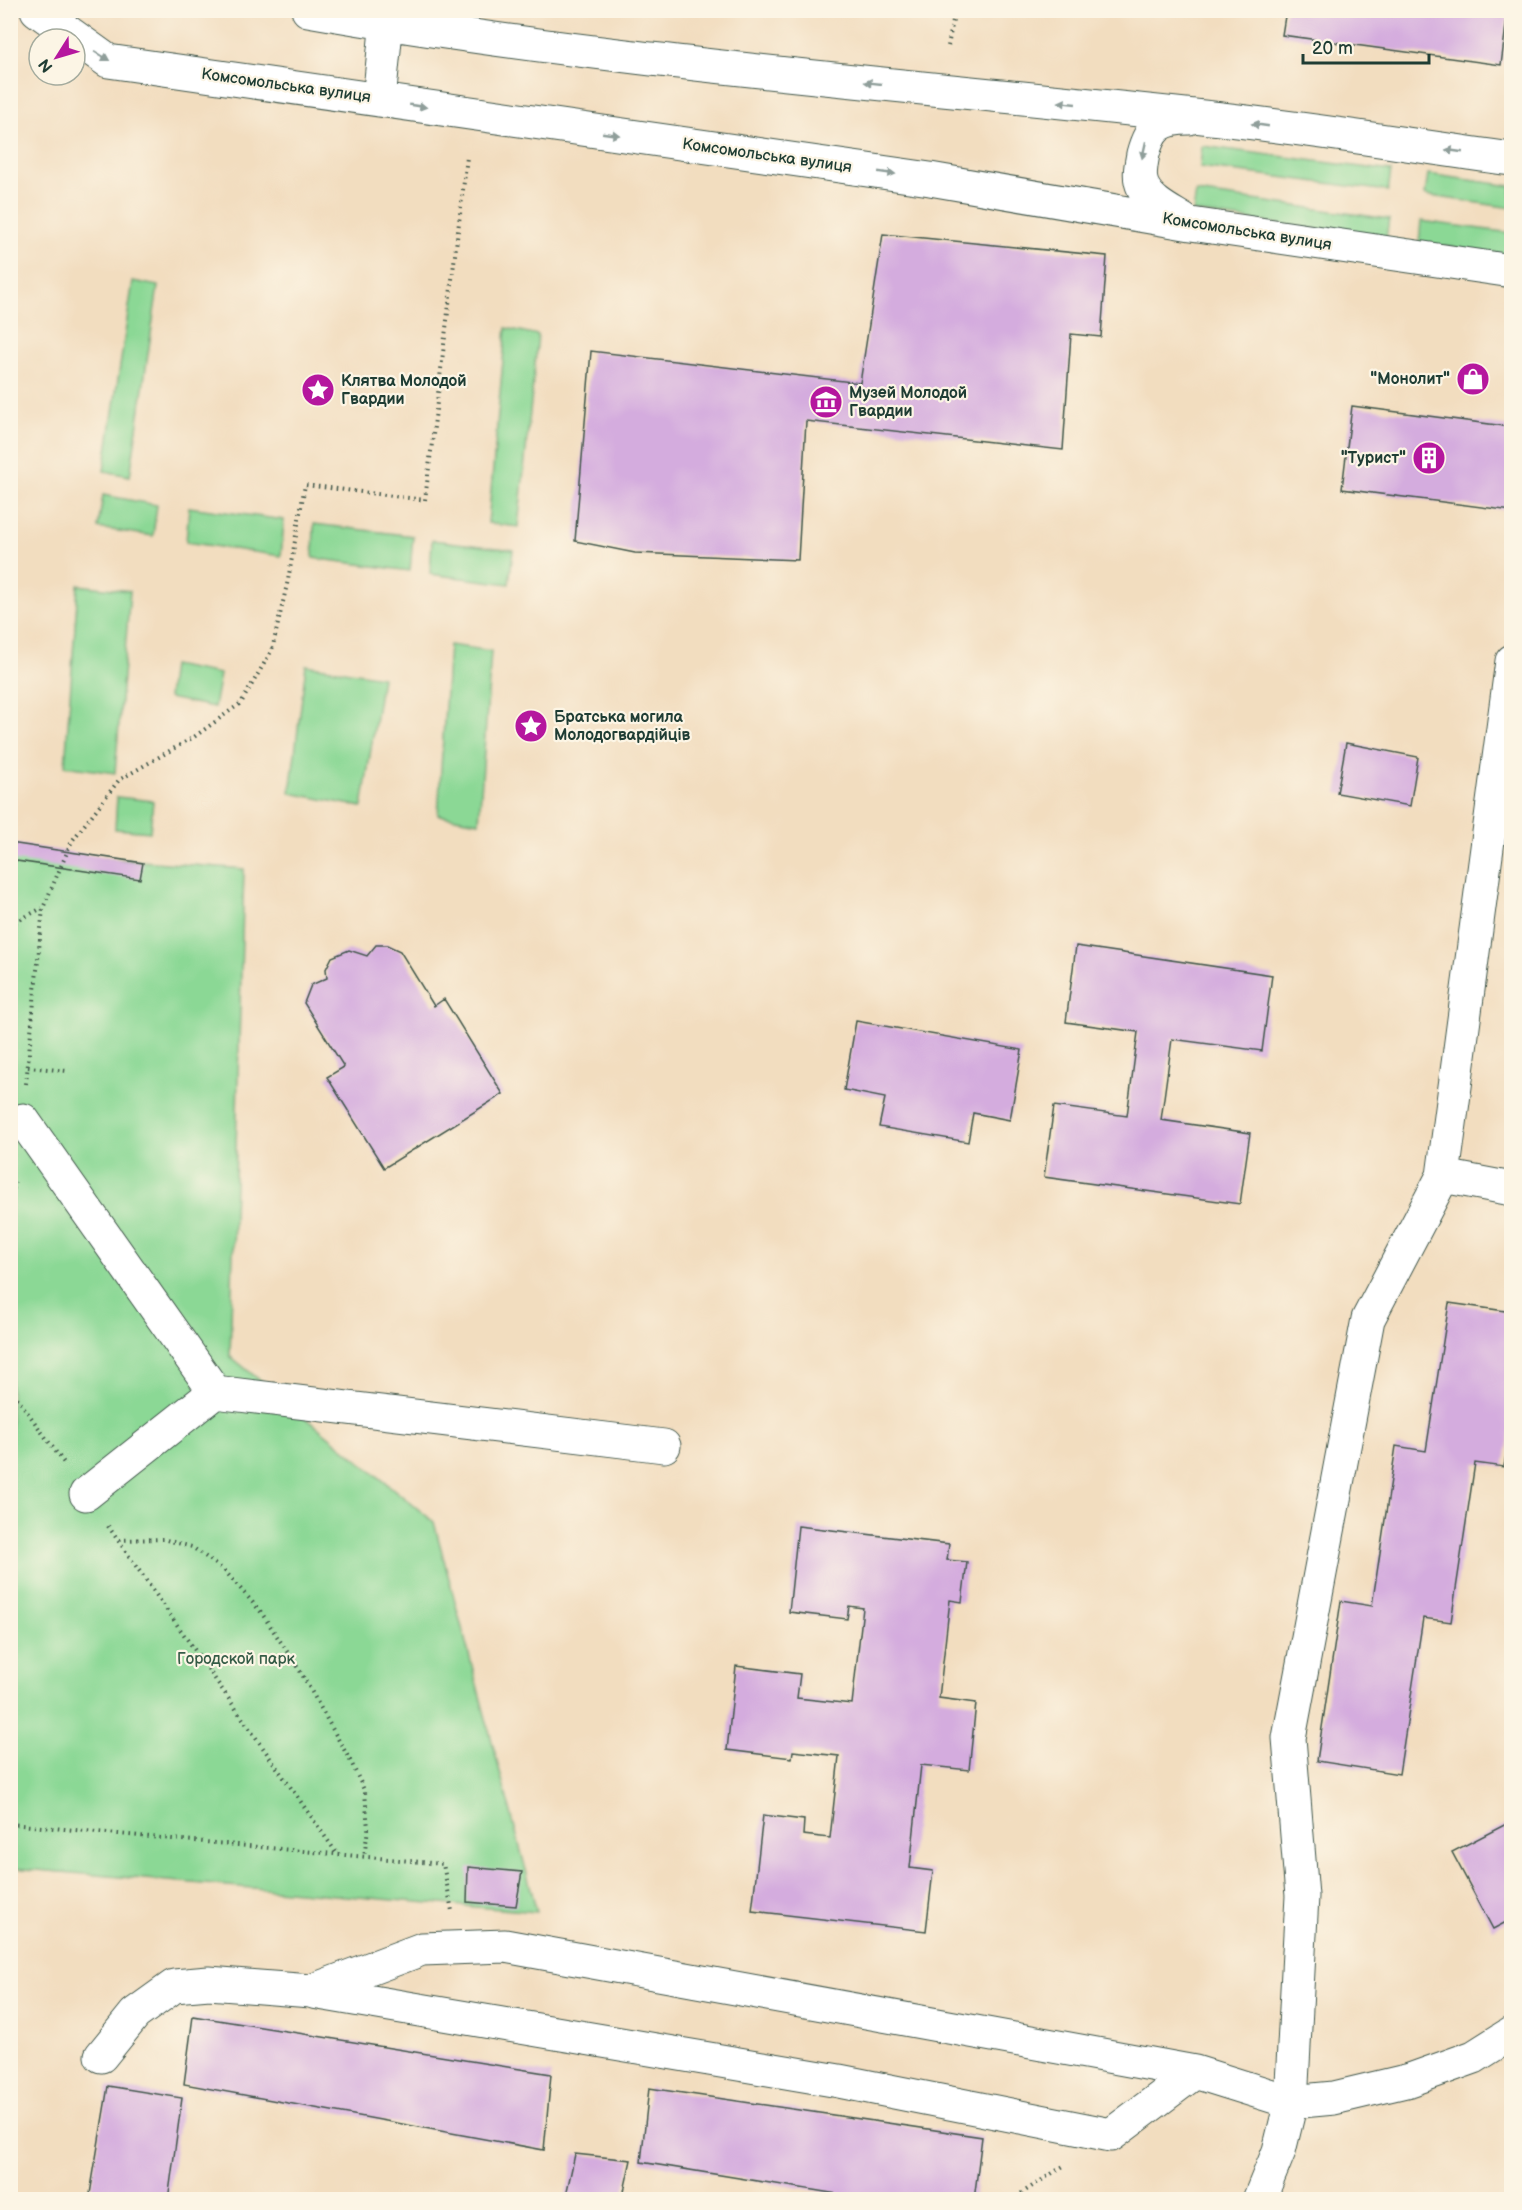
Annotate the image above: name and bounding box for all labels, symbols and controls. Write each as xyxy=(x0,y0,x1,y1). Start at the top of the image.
north arrow xyxy=(27,27,87,87)
scale bar xyxy=(1303,27,1429,65)
text: 20 m xyxy=(1312,38,1353,59)
one-way arrow xyxy=(94,50,110,61)
text: N xyxy=(35,55,57,76)
street label: Комсомольська вулиця xyxy=(200,65,372,107)
one-way arrow xyxy=(863,78,882,88)
one-way arrow xyxy=(1057,98,1076,108)
one-way arrow xyxy=(409,102,428,111)
one-way arrow xyxy=(1251,120,1270,129)
one-way arrow xyxy=(602,129,621,138)
street label: Комсомольська вулиця xyxy=(681,135,853,177)
one-way arrow xyxy=(1139,141,1148,160)
one-way arrow xyxy=(1444,147,1463,156)
one-way arrow xyxy=(878,168,897,178)
street label: Комсомольська вулиця xyxy=(1161,209,1333,255)
shop icon: "Монолит" xyxy=(1455,361,1491,397)
place label: "Монолит" xyxy=(1370,370,1450,389)
place icon: Клятва Молодой Гвардии xyxy=(300,372,336,408)
place label: Клятва Молодой Гвардии xyxy=(341,372,467,409)
museum icon: Музей Молодой Гвардии xyxy=(808,384,844,420)
place label: Музей Молодой Гвардии xyxy=(849,384,967,421)
building icon: "Турист" xyxy=(1411,440,1447,476)
place label: "Турист" xyxy=(1341,449,1406,468)
place icon: Братська могила Молодогвардійців xyxy=(513,708,549,744)
place label: Братська могила Молодогвардійців xyxy=(554,708,691,745)
park label: Городской парк xyxy=(177,1650,295,1669)

